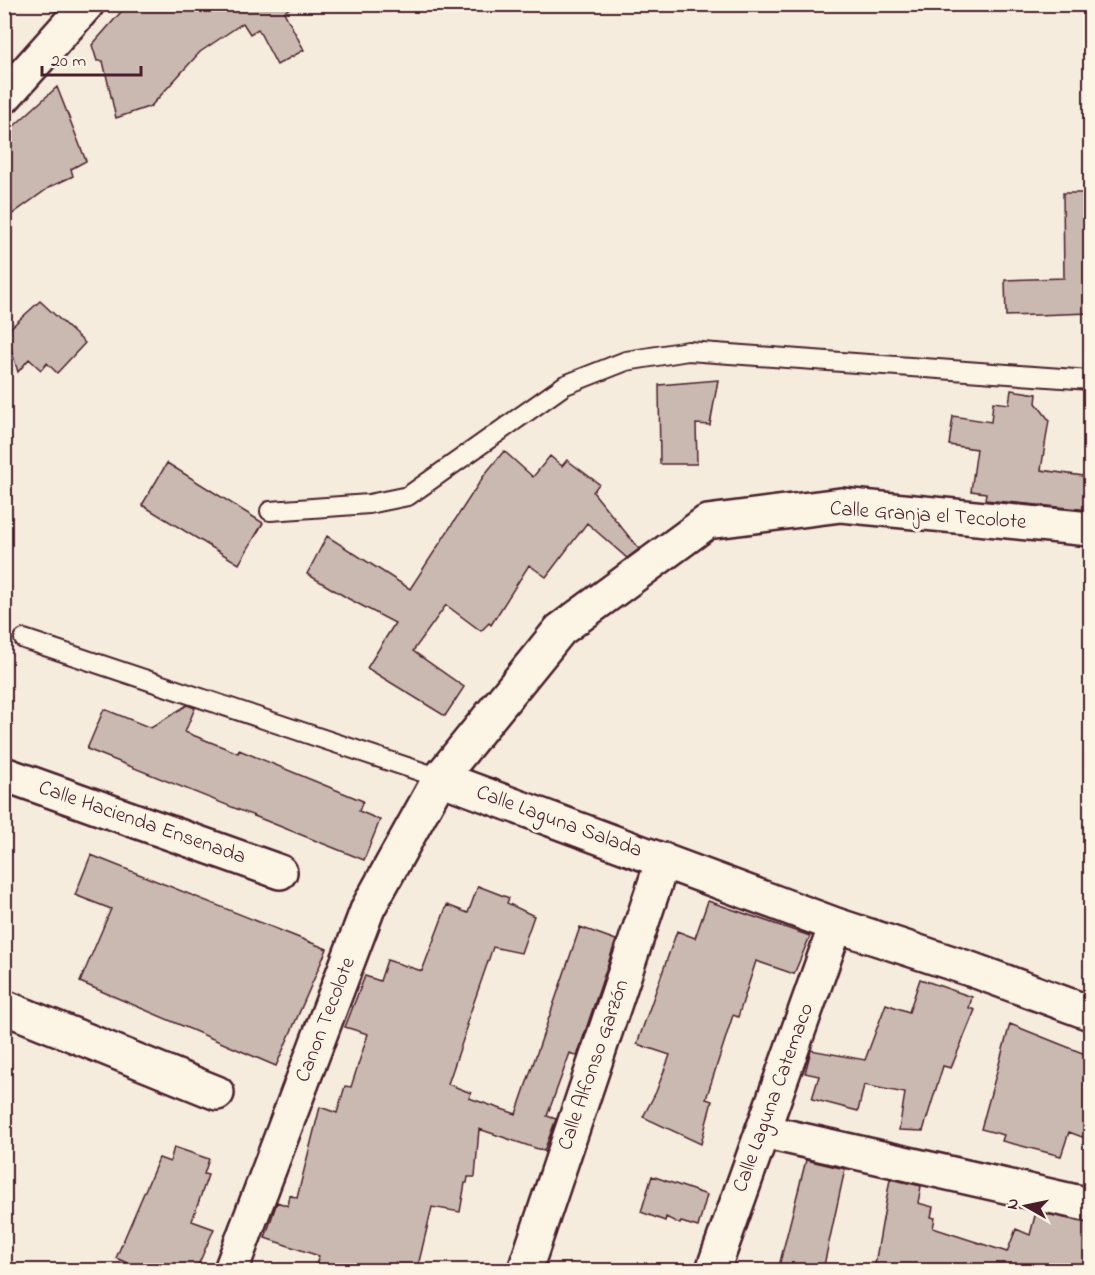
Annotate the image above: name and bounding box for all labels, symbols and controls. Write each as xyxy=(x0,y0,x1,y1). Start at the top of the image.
scale bar xyxy=(42,39,141,77)
text: 20 m xyxy=(51,49,86,75)
street label: Calle Granja el Tecolote xyxy=(829,494,1028,538)
street label: Calle Hacienda Ensenada xyxy=(34,773,250,873)
street label: Calle Laguna Salada xyxy=(471,778,646,868)
street label: Canon Tecolote xyxy=(288,953,364,1087)
street label: Calle Alfonso Garzón xyxy=(551,976,637,1154)
street label: Calle Laguna Catemaco xyxy=(726,999,824,1197)
north arrow xyxy=(996,1176,1056,1236)
text: N xyxy=(1000,1197,1026,1211)

